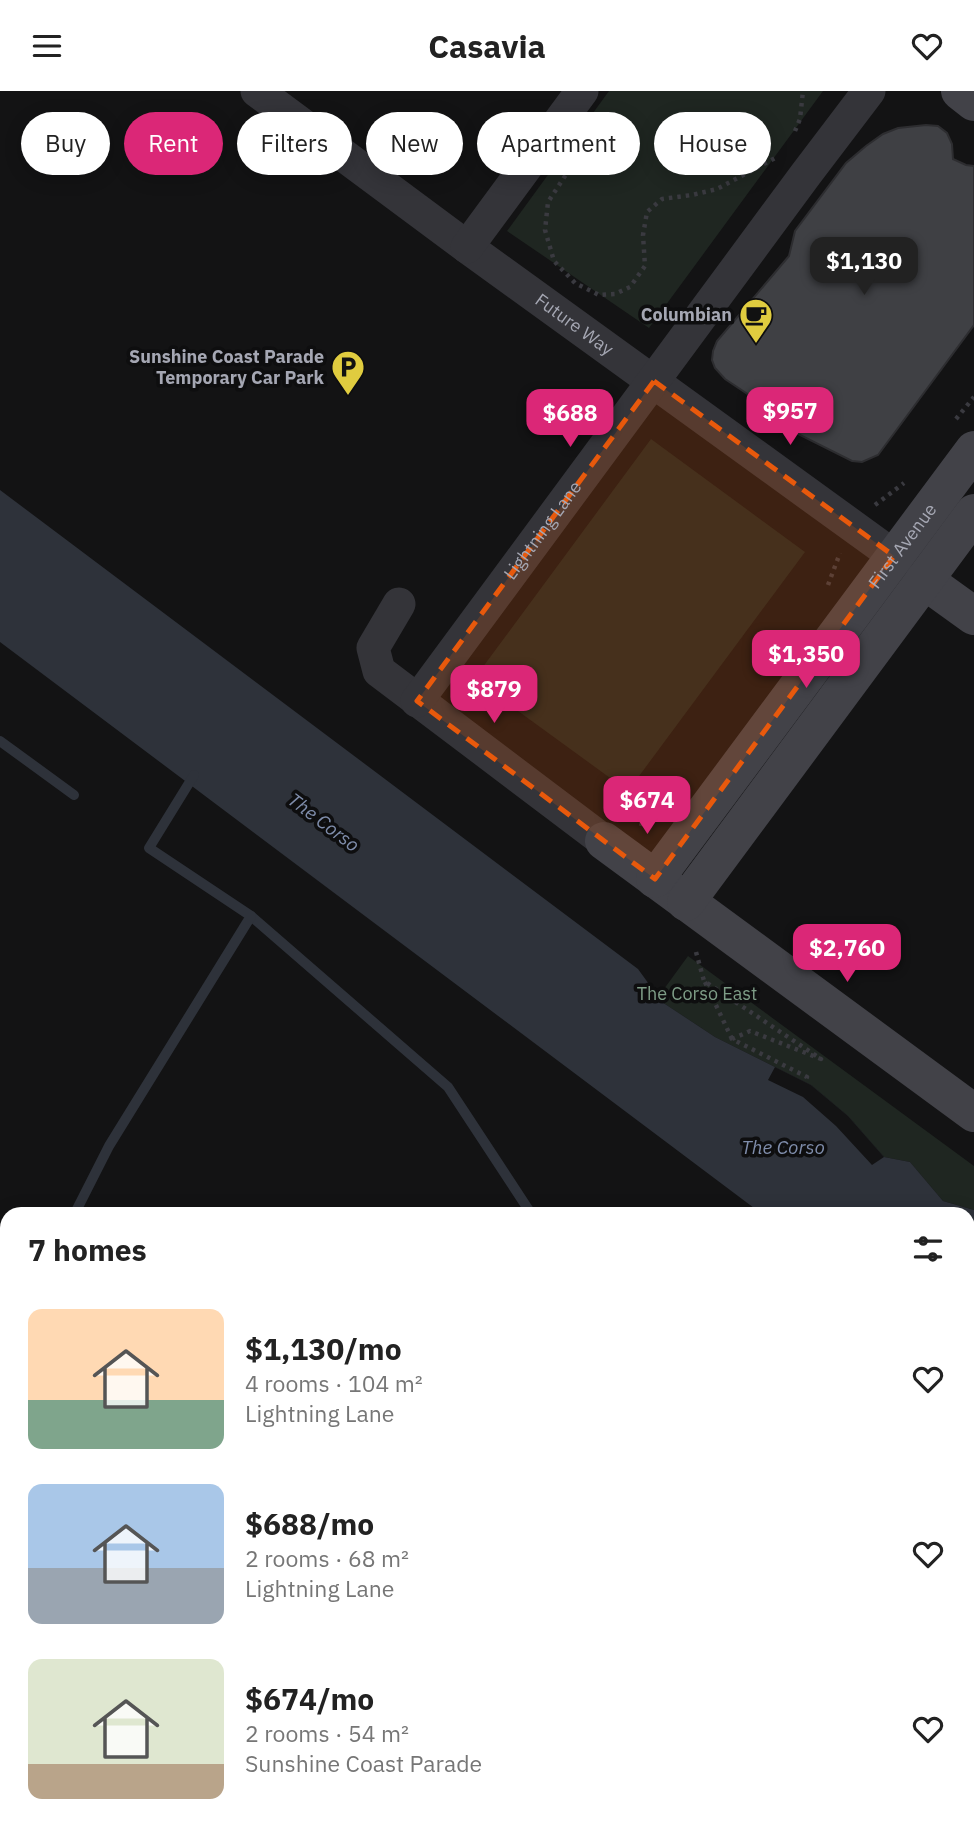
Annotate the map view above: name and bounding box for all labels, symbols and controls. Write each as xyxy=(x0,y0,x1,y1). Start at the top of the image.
text: Casavia xyxy=(428,25,546,67)
icon: menu xyxy=(28,27,66,65)
icon: heart xyxy=(908,27,946,65)
chip: Buy xyxy=(21,112,110,175)
chip: Rent xyxy=(124,112,223,175)
chip: Filters xyxy=(237,112,352,175)
chip: New xyxy=(366,112,463,175)
chip: Apartment xyxy=(477,112,640,175)
chip: House xyxy=(654,112,771,175)
pin: $1,130 xyxy=(807,237,921,297)
text: $1,130 xyxy=(826,245,902,275)
street label: Future Way xyxy=(531,288,618,360)
cafe icon: Columbian xyxy=(737,296,775,345)
place label: Columbian xyxy=(641,303,732,326)
place label: Sunshine Coast Parade Temporary Car Park xyxy=(129,345,325,389)
parking icon: Sunshine Coast Parade Temporary Car Park xyxy=(329,348,367,397)
pin: $957 xyxy=(749,387,831,447)
pin: $688 xyxy=(529,389,611,449)
text: $957 xyxy=(762,395,818,425)
text: $688 xyxy=(542,397,598,427)
street label: Lightning Lane xyxy=(498,476,587,584)
street label: First Avenue xyxy=(863,498,942,593)
pin: $1,350 xyxy=(749,631,863,690)
text: $1,350 xyxy=(768,638,844,668)
pin: $879 xyxy=(453,665,535,725)
text: $879 xyxy=(466,673,522,703)
pin: $674 xyxy=(606,777,688,836)
text: $674 xyxy=(619,784,675,814)
water label: The Corso xyxy=(283,787,365,857)
pin: $2,760 xyxy=(790,925,904,984)
text: $2,760 xyxy=(809,932,885,962)
park label: The Corso East xyxy=(637,982,757,1005)
water label: The Corso xyxy=(741,1135,825,1159)
text: 7 homes xyxy=(28,1230,147,1269)
icon: filters xyxy=(909,1230,947,1268)
text: $1,130/mo xyxy=(245,1329,402,1368)
icon: home xyxy=(84,1337,168,1421)
icon: heart xyxy=(909,1360,947,1398)
text: 4 rooms · 104 m² xyxy=(245,1368,423,1398)
text: Lightning Lane xyxy=(245,1398,394,1428)
text: $688/mo xyxy=(245,1504,374,1543)
icon: home xyxy=(84,1512,168,1596)
icon: heart xyxy=(909,1535,947,1573)
text: 2 rooms · 68 m² xyxy=(245,1543,409,1573)
text: Lightning Lane xyxy=(245,1573,394,1603)
text: $674/mo xyxy=(245,1679,374,1718)
icon: home xyxy=(84,1687,168,1771)
icon: heart xyxy=(909,1710,947,1748)
text: 2 rooms · 54 m² xyxy=(245,1718,409,1748)
text: Sunshine Coast Parade xyxy=(245,1748,482,1778)

